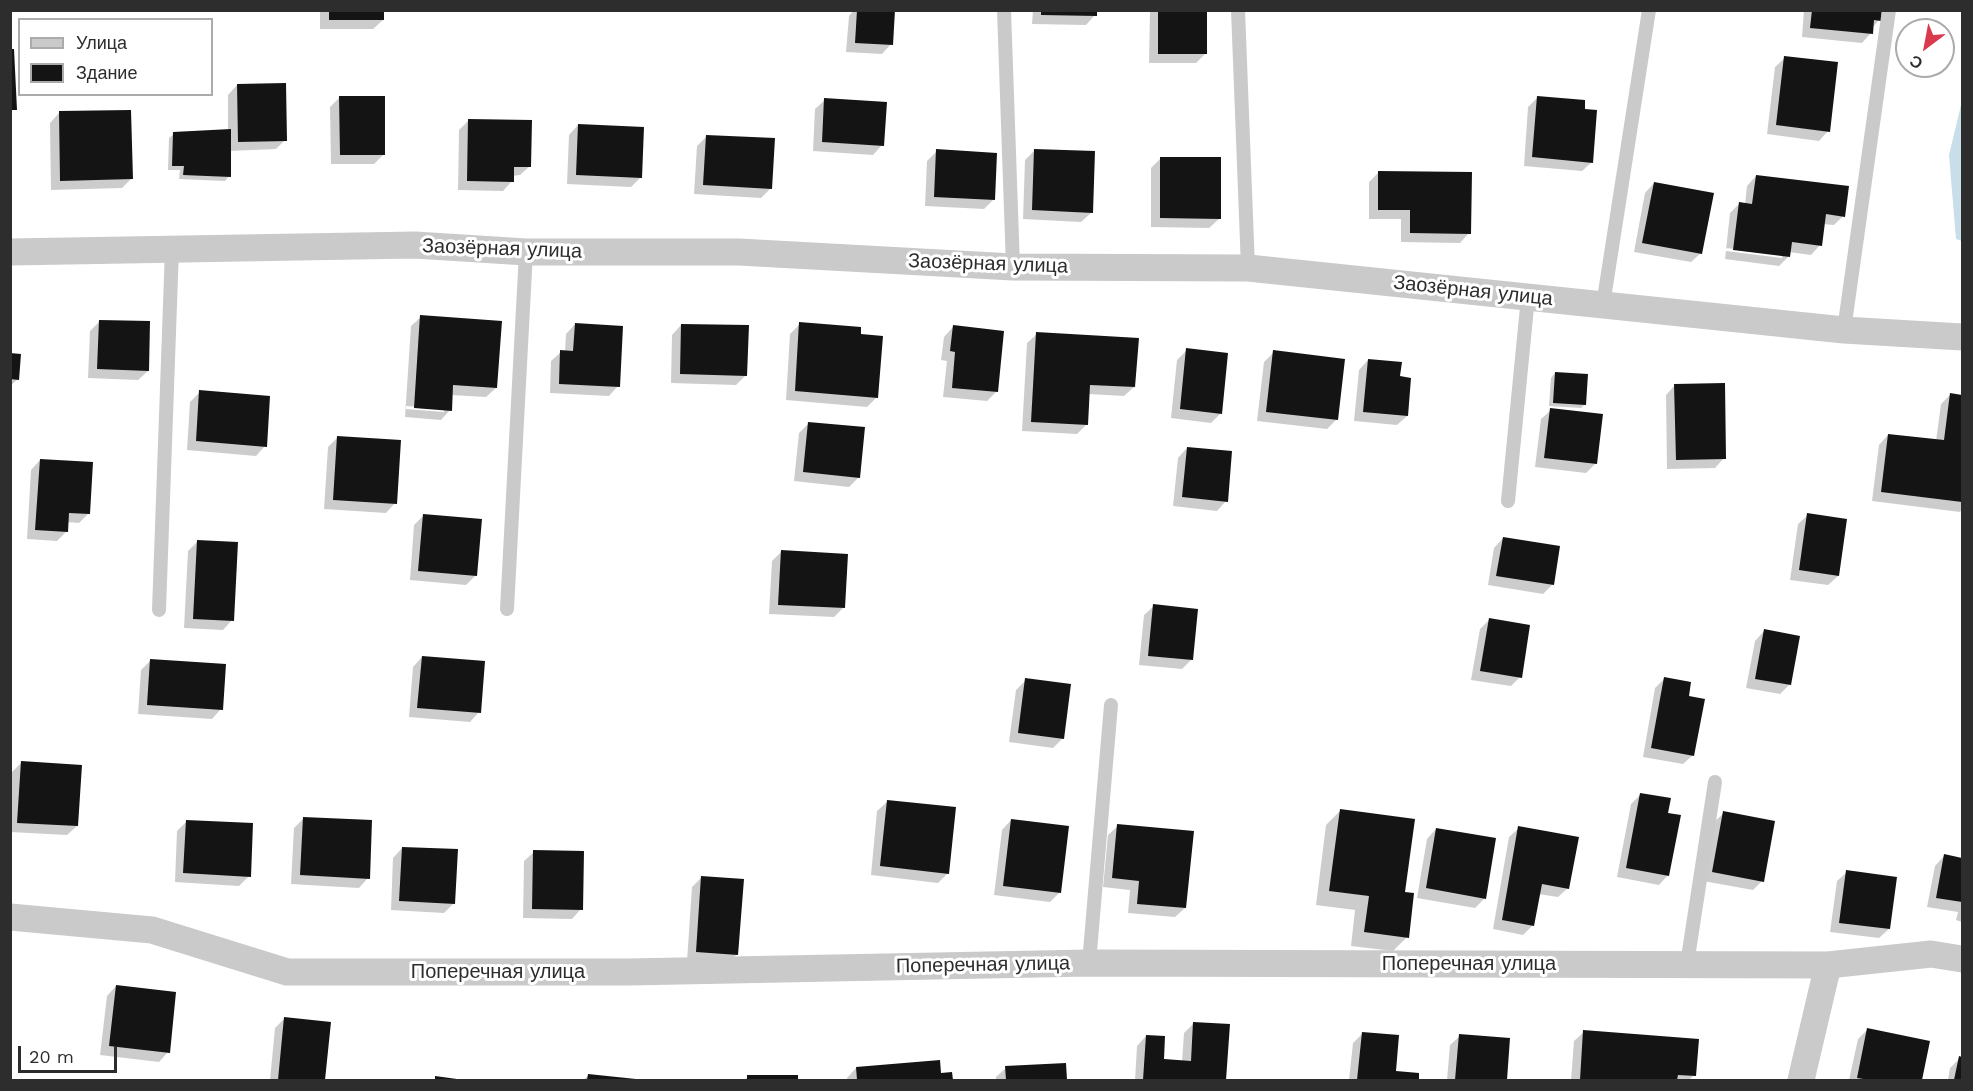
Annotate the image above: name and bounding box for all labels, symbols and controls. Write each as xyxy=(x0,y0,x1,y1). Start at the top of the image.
legend xyxy=(18,18,213,96)
north arrow xyxy=(1895,18,1955,78)
text: Улица xyxy=(76,32,127,53)
text: С xyxy=(1906,51,1926,73)
text: Здание xyxy=(76,62,137,83)
street label: Заозёрная улица xyxy=(421,234,583,264)
street label: Заозёрная улица xyxy=(907,249,1069,279)
street label: Заозёрная улица xyxy=(1392,271,1554,311)
street label: Поперечная улица xyxy=(896,951,1070,979)
street label: Поперечная улица xyxy=(1382,952,1556,976)
street label: Поперечная улица xyxy=(411,960,585,984)
scale bar xyxy=(21,1034,120,1072)
text: 20 m xyxy=(29,1046,74,1067)

